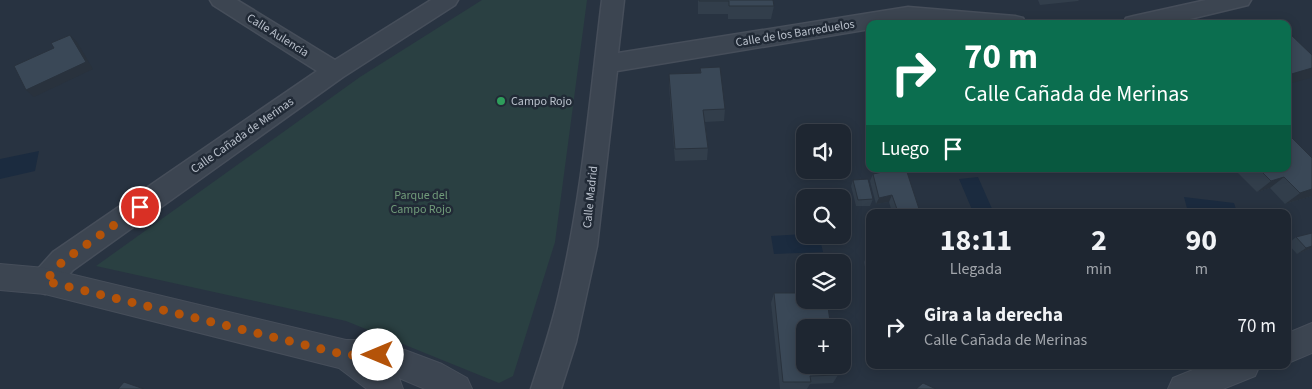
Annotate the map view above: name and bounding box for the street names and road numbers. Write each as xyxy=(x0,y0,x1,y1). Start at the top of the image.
street label: Calle Aulencia xyxy=(243,10,312,61)
street label: Calle de los Barreduelos xyxy=(734,16,856,51)
street label: Calle Cañada de Merinas xyxy=(187,93,297,177)
street label: Calle Madrid xyxy=(579,165,602,229)

